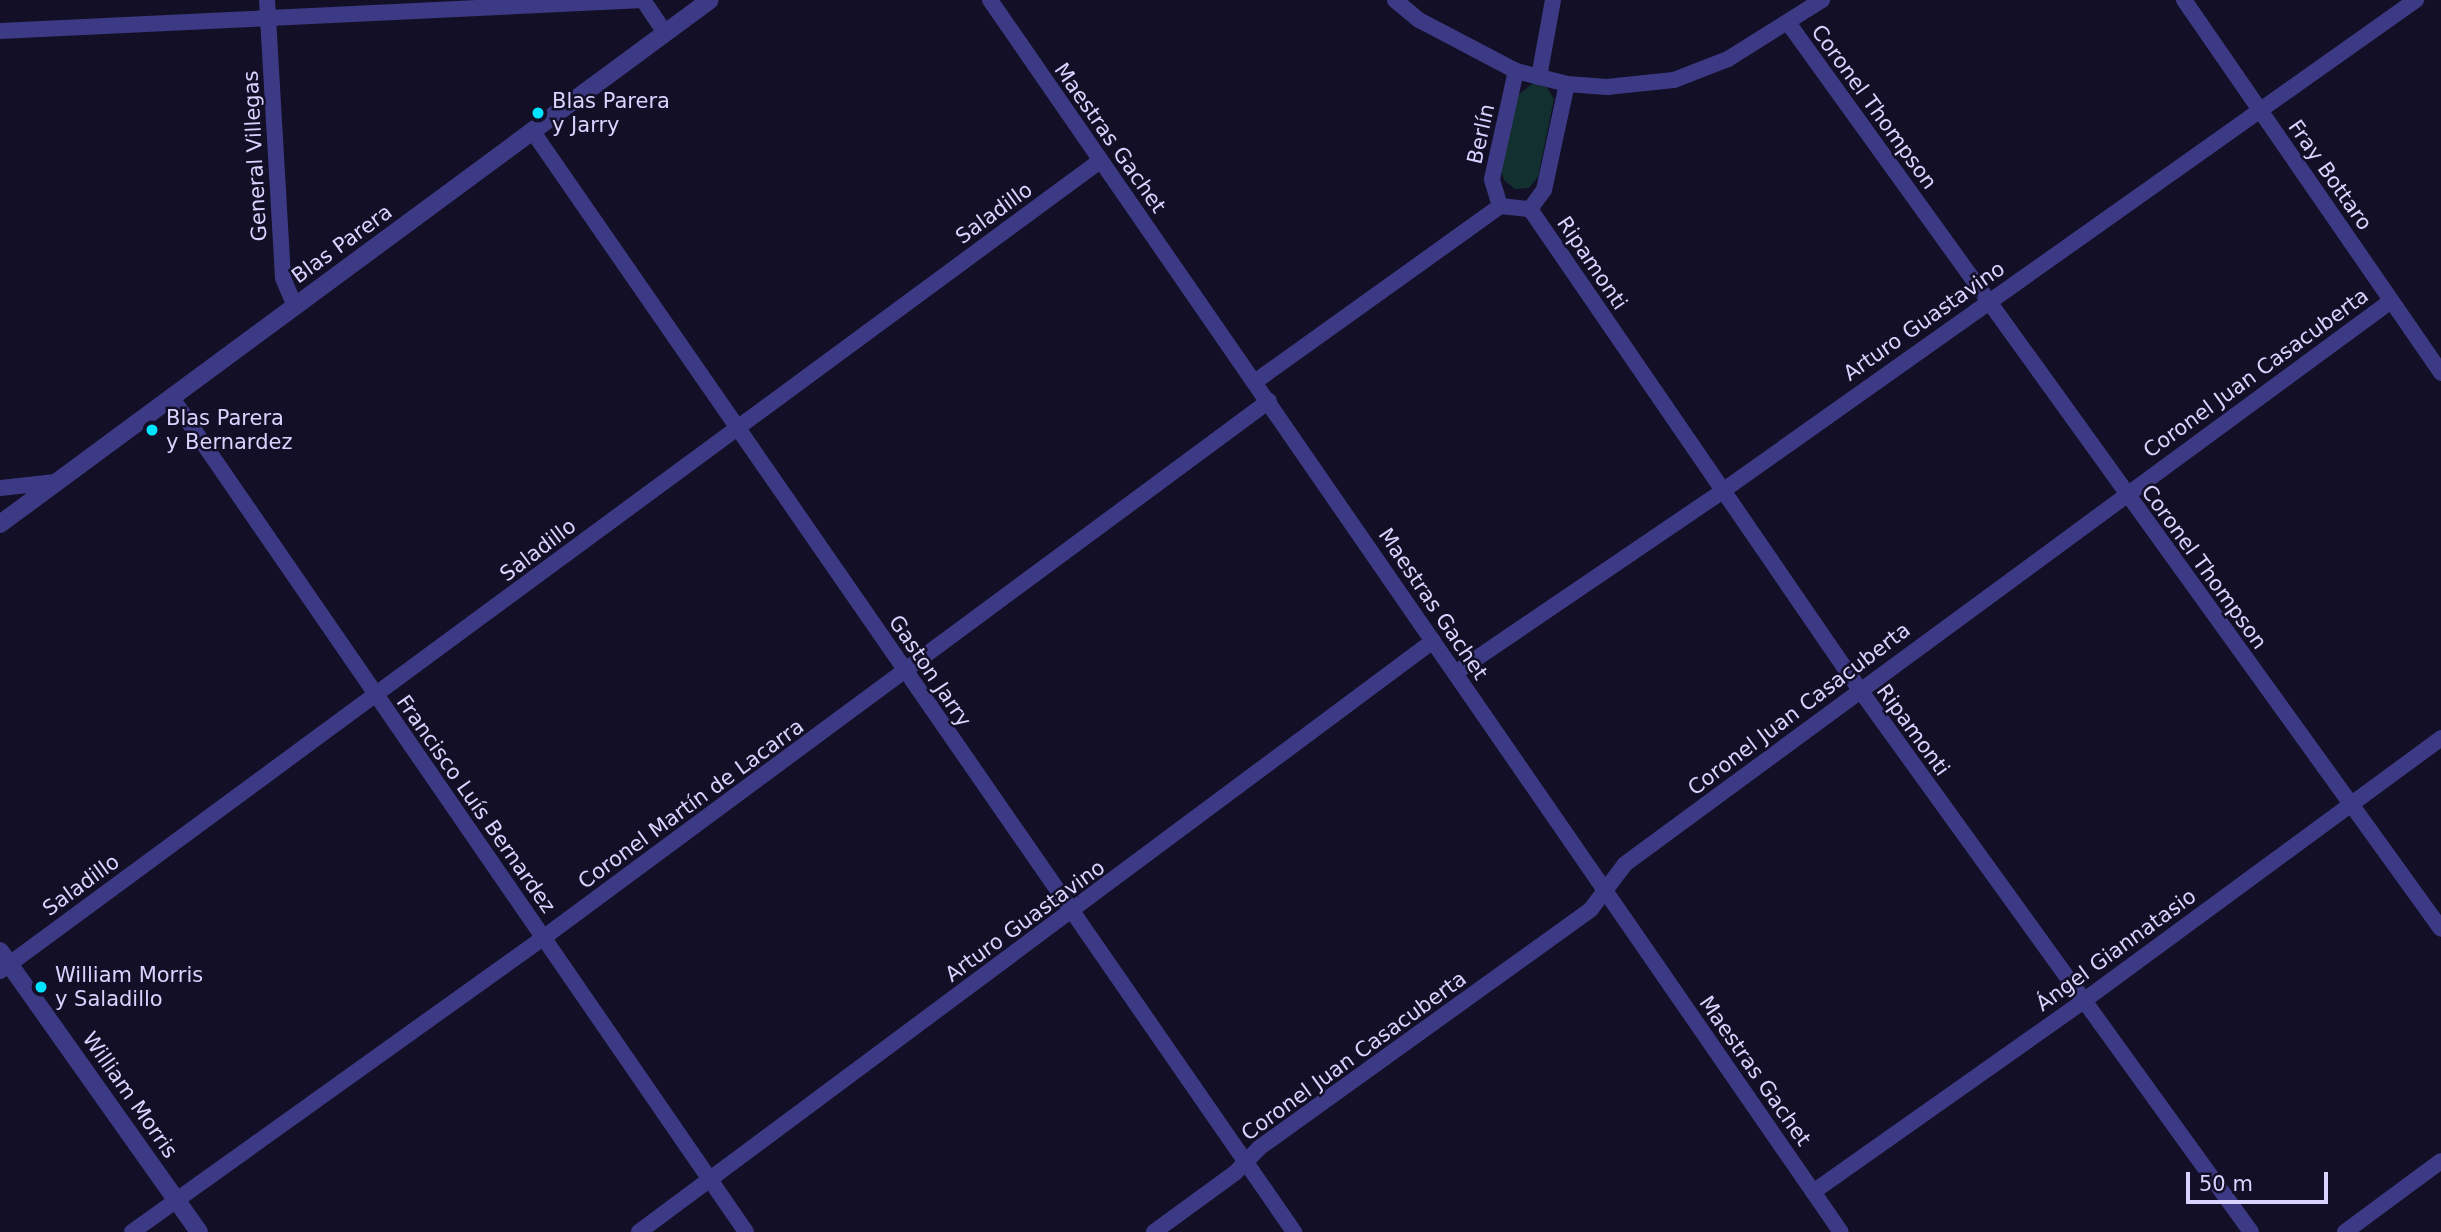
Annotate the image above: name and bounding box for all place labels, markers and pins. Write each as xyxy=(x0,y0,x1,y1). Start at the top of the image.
place label: Blas Parera y Jarry xyxy=(552,88,670,138)
marker: Blas Parera y Jarry xyxy=(530,105,546,121)
place label: Blas Parera y Bernardez xyxy=(166,405,292,455)
marker: Blas Parera y Bernardez xyxy=(144,422,160,438)
place label: William Morris y Saladillo xyxy=(55,962,203,1012)
marker: William Morris y Saladillo xyxy=(33,979,49,995)

